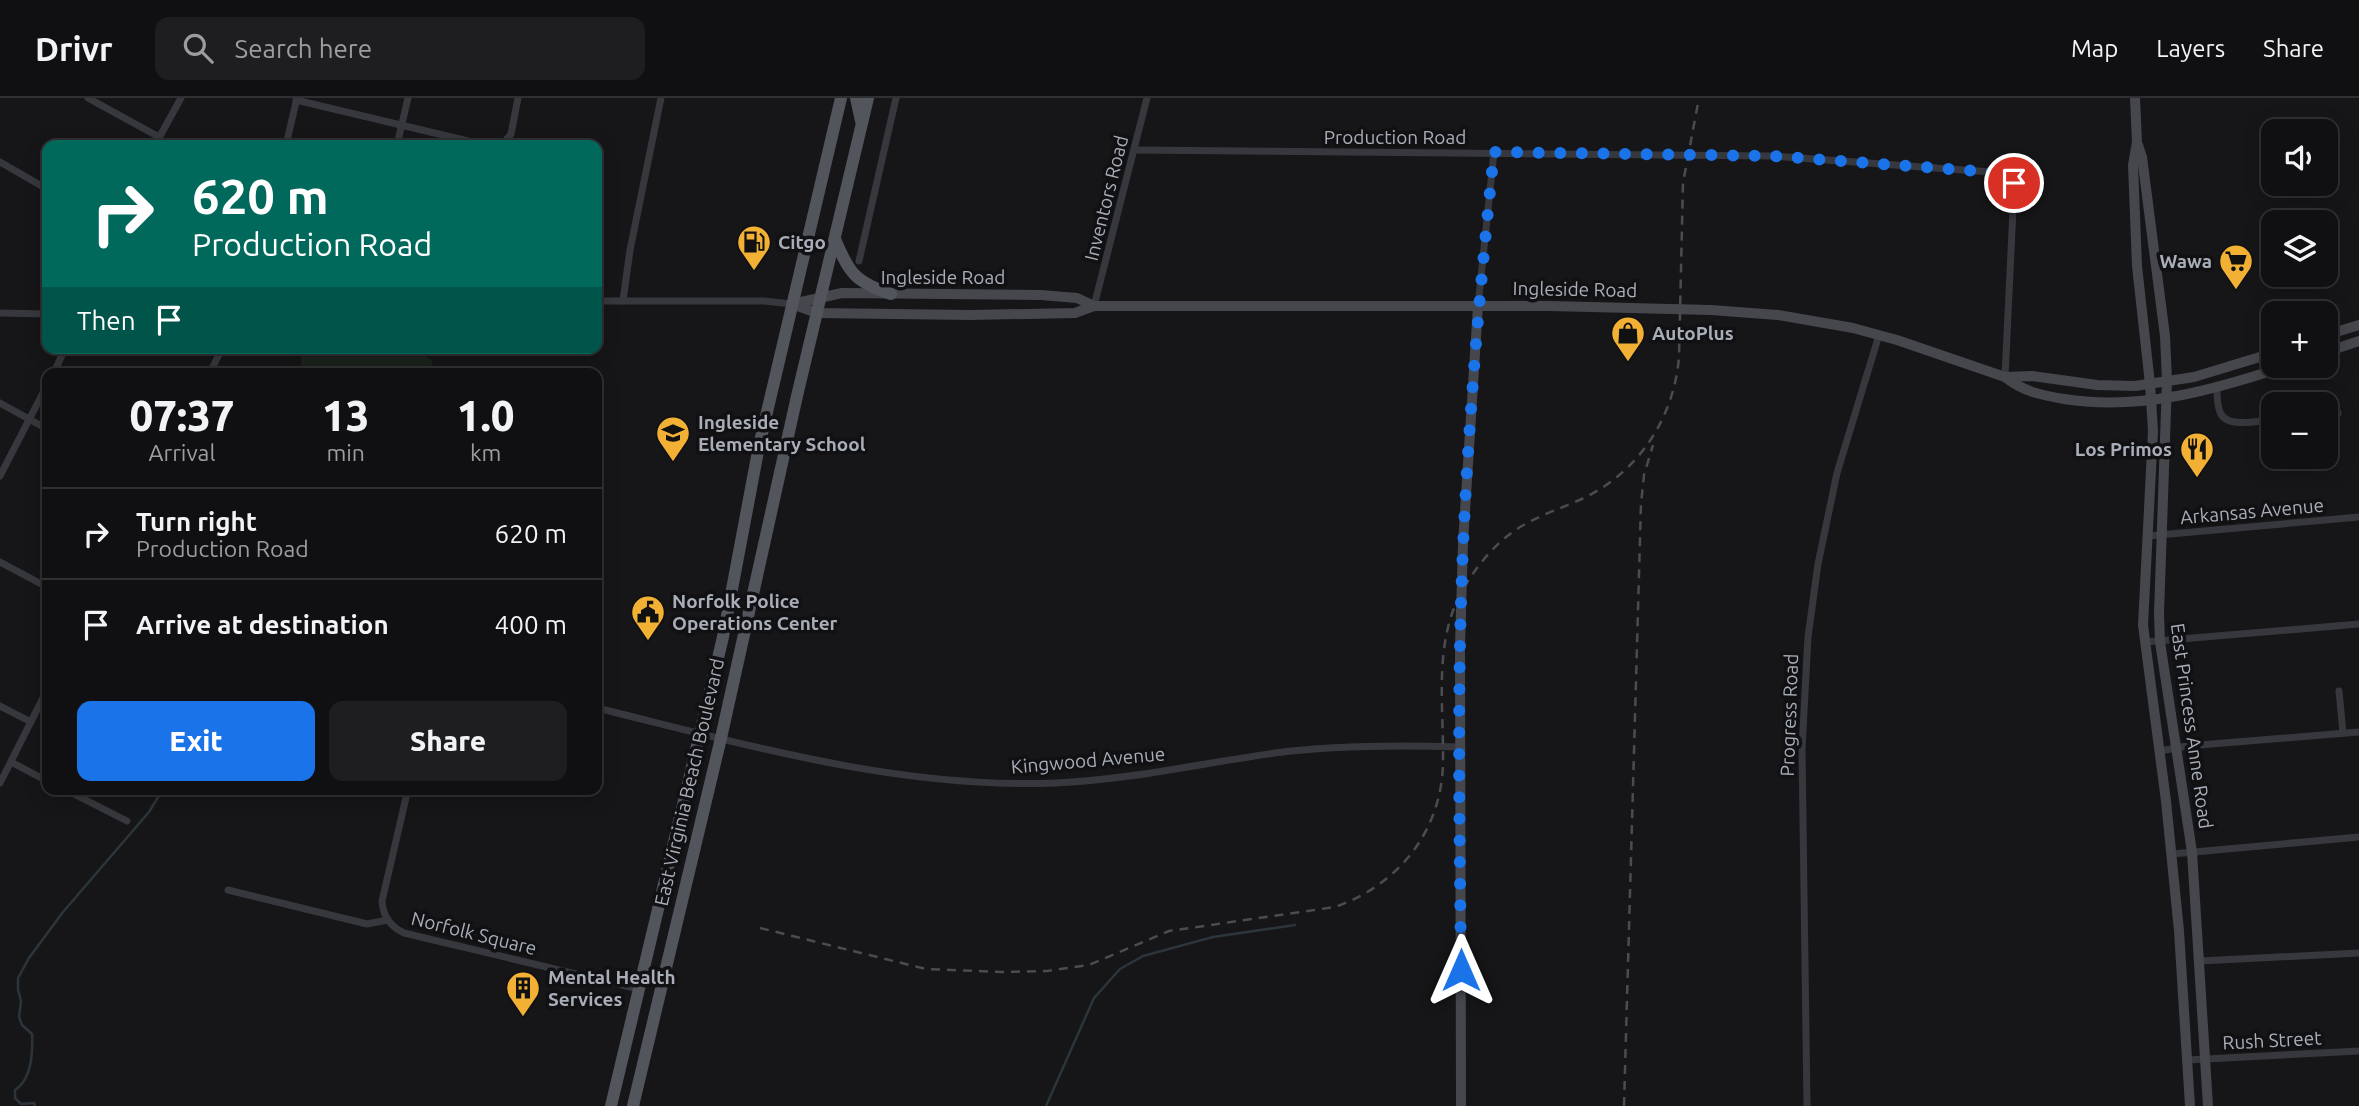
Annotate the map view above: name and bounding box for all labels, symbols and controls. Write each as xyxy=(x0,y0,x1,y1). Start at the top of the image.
search box xyxy=(155,17,645,80)
icon: search xyxy=(179,29,217,67)
text: Drivr xyxy=(35,30,113,67)
text: Search here xyxy=(235,34,372,63)
text: Map xyxy=(2071,35,2118,62)
text: Layers xyxy=(2156,35,2225,62)
text: Share xyxy=(2263,35,2324,62)
map controls xyxy=(2261,119,2338,469)
button: sound xyxy=(2261,119,2338,196)
street label: Production Road xyxy=(1324,126,1466,148)
street label: Inventors Road xyxy=(1080,133,1132,263)
pin xyxy=(1984,153,2044,213)
icon: arrive xyxy=(1995,164,2033,202)
icon: right xyxy=(77,168,168,259)
text: 620 m xyxy=(192,168,329,223)
button: layers xyxy=(2261,210,2338,287)
fuel station icon: Citgo xyxy=(735,223,773,272)
text: Production Road xyxy=(192,226,432,262)
place label: Citgo xyxy=(778,231,826,253)
supermarket icon: Wawa xyxy=(2217,242,2255,291)
place label: Wawa xyxy=(2159,250,2212,272)
street label: Ingleside Road xyxy=(881,266,1005,288)
street label: Ingleside Road xyxy=(1512,277,1638,301)
icon: arrive xyxy=(150,301,188,339)
button: + xyxy=(2261,301,2338,378)
text: Then xyxy=(77,306,136,335)
shop icon: AutoPlus xyxy=(1609,314,1647,363)
place label: AutoPlus xyxy=(1652,322,1734,344)
text: 07:37 xyxy=(129,392,235,439)
text: 13 xyxy=(322,392,369,439)
text: 1.0 xyxy=(457,392,515,439)
button: − xyxy=(2261,392,2338,469)
place label: Ingleside Elementary School xyxy=(698,411,866,455)
school or university icon: Ingleside Elementary School xyxy=(654,414,692,463)
restaurant icon: Los Primos xyxy=(2178,430,2216,479)
place label: Los Primos xyxy=(2075,438,2172,460)
text: Arrival xyxy=(148,440,215,465)
text: min xyxy=(326,440,365,465)
text: km xyxy=(470,440,501,465)
street label: Arkansas Avenue xyxy=(2179,494,2325,528)
text: Turn right xyxy=(136,507,257,536)
icon: right xyxy=(77,515,115,553)
text: 620 m xyxy=(495,519,567,548)
text: Production Road xyxy=(136,536,309,561)
place label: Norfolk Police Operations Center xyxy=(672,590,838,634)
public building icon: Norfolk Police Operations Center xyxy=(629,593,667,642)
icon: arrive xyxy=(77,606,115,644)
text: Arrive at destination xyxy=(136,610,389,639)
text: 400 m xyxy=(495,610,567,639)
street label: East Princess Anne Road xyxy=(2167,622,2217,830)
street label: Progress Road xyxy=(1776,653,1802,777)
street label: East Virginia Beach Boulevard xyxy=(650,656,728,908)
button: Exit xyxy=(77,701,315,781)
button: Share xyxy=(329,701,567,781)
street label: Kingwood Avenue xyxy=(1010,742,1166,778)
street label: Norfolk Square xyxy=(409,907,539,959)
position arrow xyxy=(1424,933,1498,1007)
place label: Mental Health Services xyxy=(548,966,676,1010)
building icon: Mental Health Services xyxy=(504,969,542,1018)
street label: Rush Street xyxy=(2222,1026,2323,1054)

